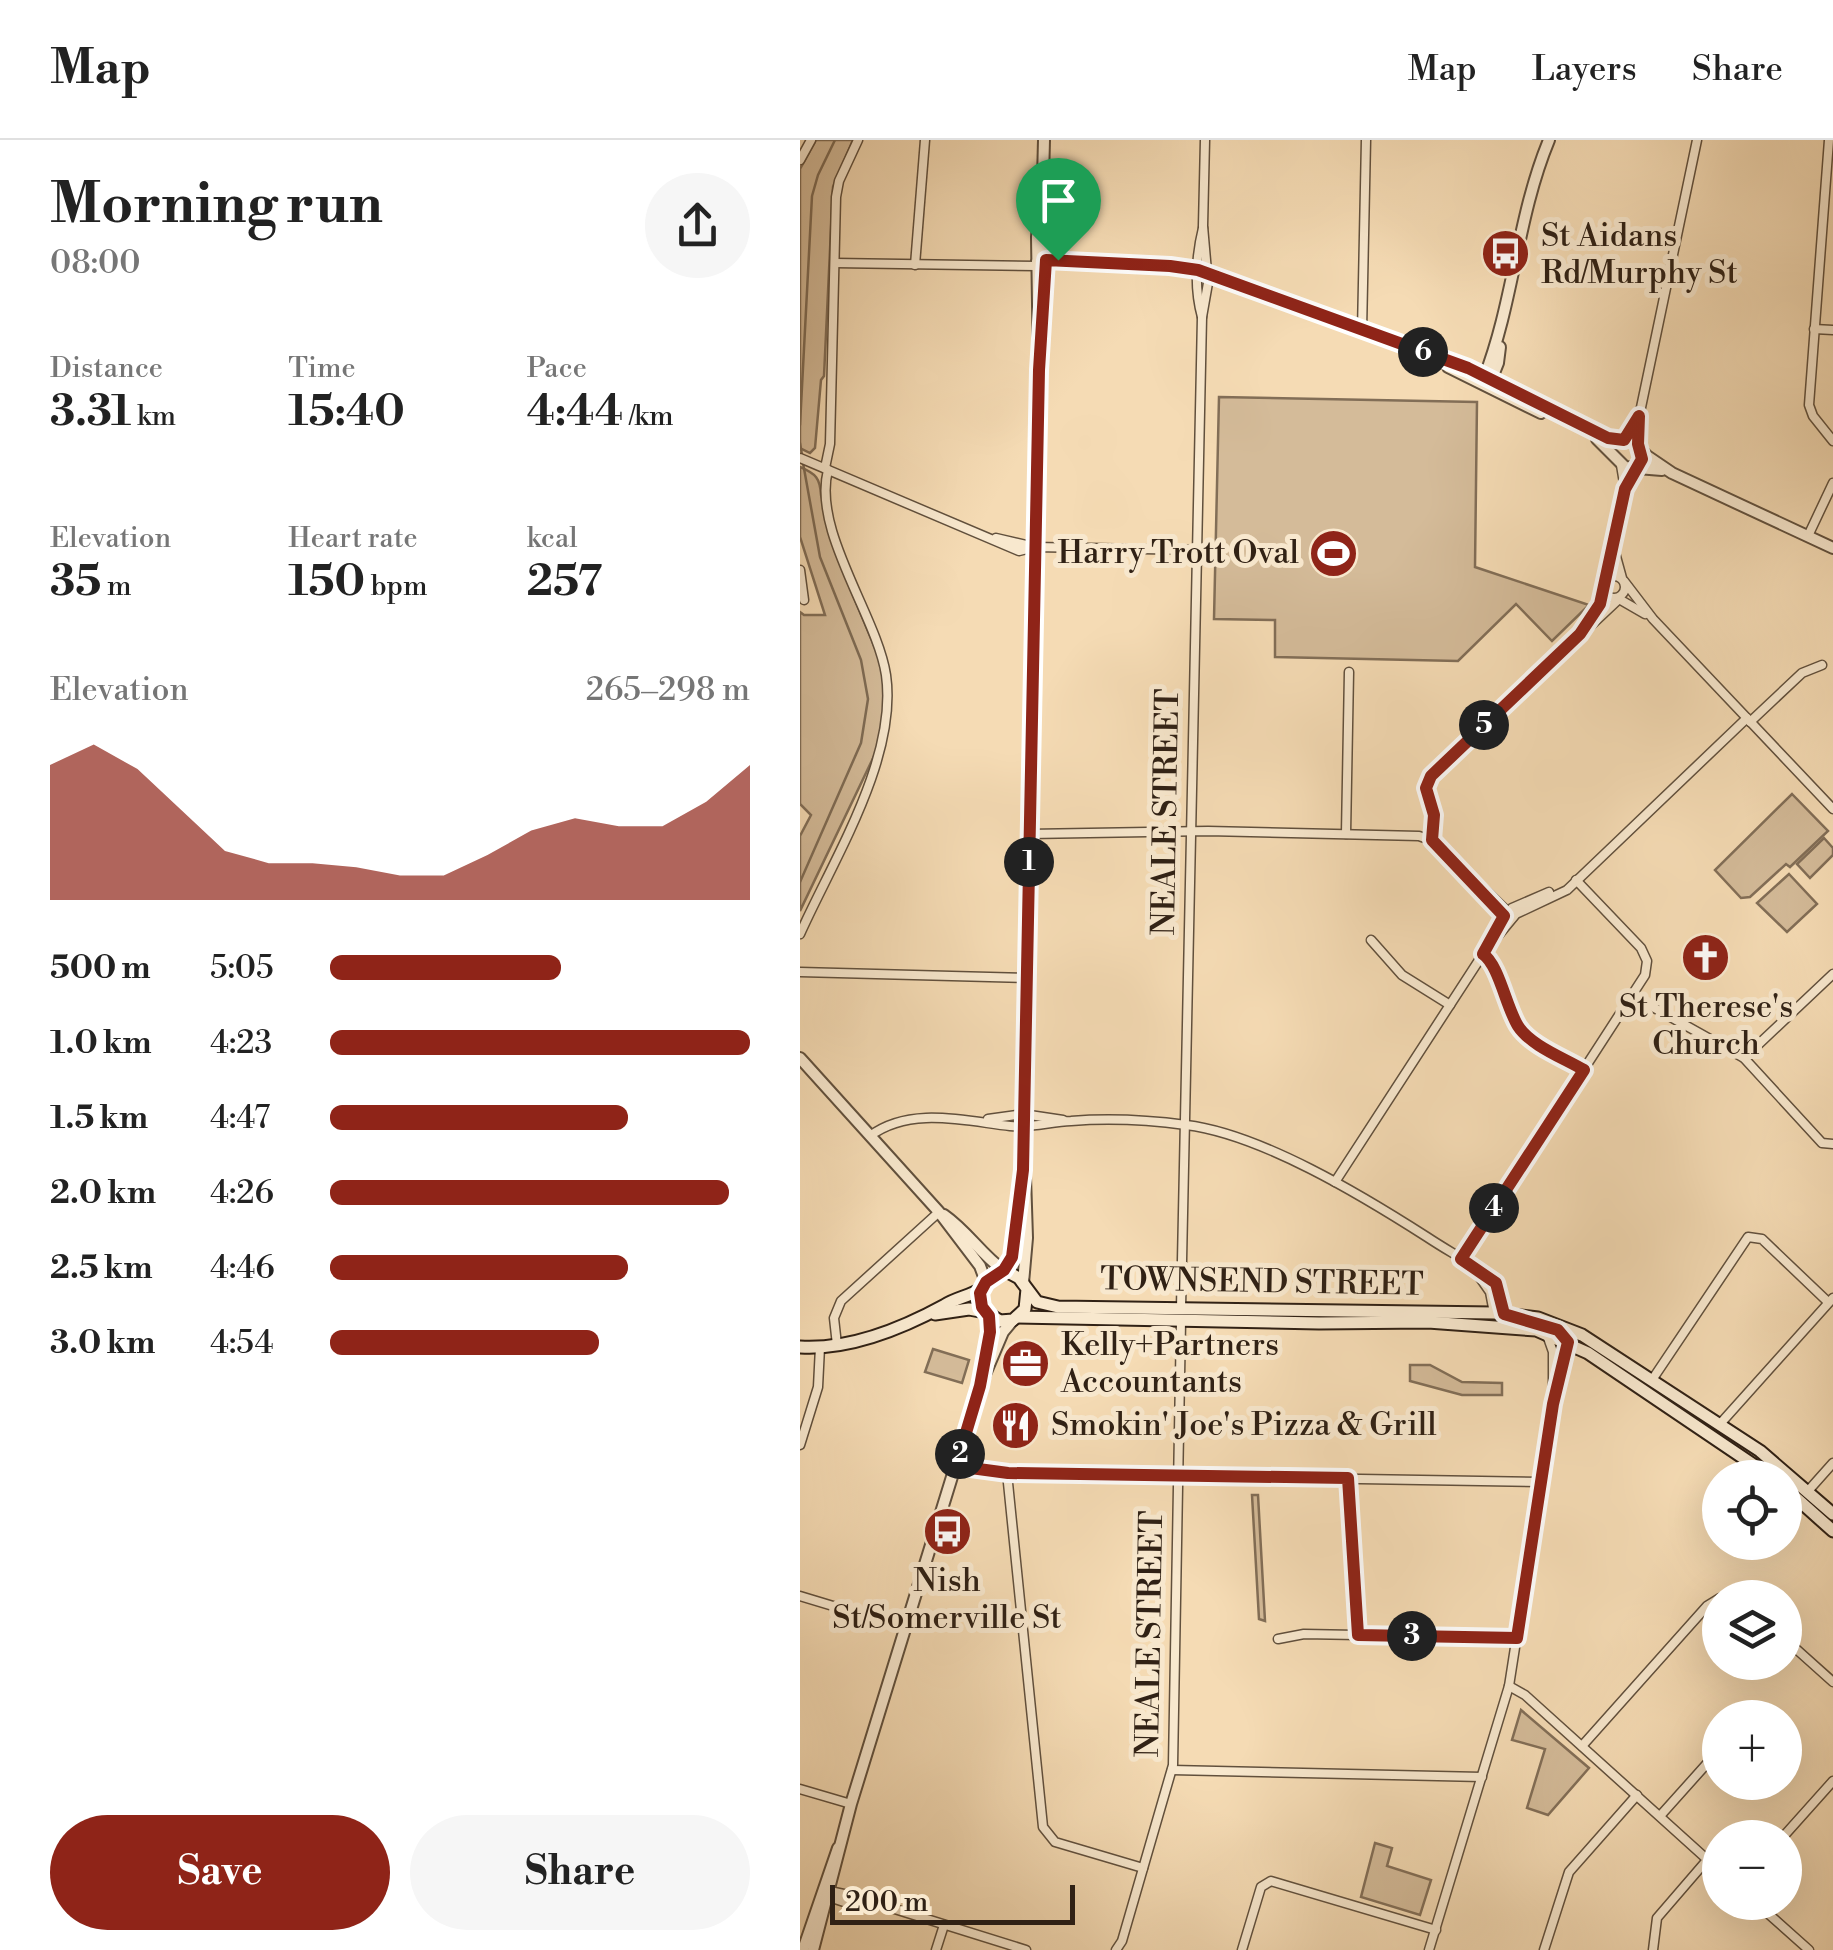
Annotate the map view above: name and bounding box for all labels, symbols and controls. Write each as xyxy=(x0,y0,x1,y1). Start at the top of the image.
text: Map xyxy=(50,39,151,99)
text: Map xyxy=(1408,48,1477,91)
text: Layers xyxy=(1532,48,1637,91)
text: Share xyxy=(1692,48,1783,91)
pin xyxy=(1016,158,1101,261)
text: Morning run xyxy=(50,171,383,240)
button: share xyxy=(645,173,750,278)
icon: arrive xyxy=(1031,173,1086,228)
place label: St Aidans Rd/Murphy St xyxy=(1541,216,1738,293)
bus stop icon: St Aidans Rd/Murphy St xyxy=(1480,228,1532,280)
text: 08:00 xyxy=(50,243,141,283)
pin: 6 xyxy=(1398,327,1448,377)
text: 6 xyxy=(1414,334,1432,369)
text: Distance xyxy=(50,351,163,386)
text: Time xyxy=(288,351,356,386)
text: Pace xyxy=(527,351,587,386)
text: 3.31 xyxy=(50,386,131,439)
text: 15:40 xyxy=(288,386,405,439)
text: 4:44 xyxy=(527,386,623,439)
text: km xyxy=(131,399,176,434)
text: /km xyxy=(623,399,674,434)
text: Elevation xyxy=(50,521,171,556)
text: Heart rate xyxy=(288,521,418,556)
text: kcal xyxy=(527,521,577,556)
sports icon: Harry Trott Oval xyxy=(1308,527,1360,579)
place label: Harry Trott Oval xyxy=(1058,533,1300,573)
text: 35 xyxy=(50,556,101,609)
text: 150 xyxy=(288,556,365,609)
text: 257 xyxy=(527,556,602,609)
text: m xyxy=(101,569,132,604)
text: bpm xyxy=(365,569,428,604)
text: Elevation xyxy=(50,670,189,710)
text: 265–298 m xyxy=(586,670,750,710)
street label: NEALE STREET xyxy=(1144,688,1188,936)
pin: 5 xyxy=(1459,700,1509,750)
text: 5 xyxy=(1475,707,1493,742)
pin: 1 xyxy=(1004,837,1054,887)
text: 1 xyxy=(1022,844,1036,879)
church icon: St Therese's Church xyxy=(1680,931,1732,983)
text: 500 m xyxy=(50,948,151,988)
text: 5:05 xyxy=(210,948,274,988)
place label: St Therese's Church xyxy=(1619,987,1793,1064)
text: 1.0 km xyxy=(50,1023,152,1063)
text: 4:23 xyxy=(210,1023,272,1063)
text: 1.5 km xyxy=(50,1098,148,1138)
text: 4:47 xyxy=(210,1098,270,1138)
text: 2.0 km xyxy=(50,1173,156,1213)
text: 4:26 xyxy=(210,1173,274,1213)
pin: 4 xyxy=(1469,1183,1519,1233)
text: 4 xyxy=(1485,1190,1503,1225)
text: 2.5 km xyxy=(50,1248,153,1288)
text: 4:46 xyxy=(210,1248,275,1288)
street label: TOWNSEND STREET xyxy=(1100,1259,1424,1305)
text: 3.0 km xyxy=(50,1323,155,1363)
text: 4:54 xyxy=(210,1323,274,1363)
place label: Kelly+Partners Accountants xyxy=(1060,1325,1279,1402)
office icon: Kelly+Partners Accountants xyxy=(1000,1337,1052,1389)
restaurant icon: Smokin' Joe's Pizza & Grill xyxy=(990,1399,1042,1451)
place label: Smokin' Joe's Pizza & Grill xyxy=(1051,1405,1437,1445)
pin: 2 xyxy=(935,1429,985,1479)
text: 2 xyxy=(951,1436,969,1471)
map controls xyxy=(1702,1460,1802,1920)
button: locate xyxy=(1702,1460,1802,1560)
bus stop icon: Nish St/Somerville St xyxy=(921,1505,973,1557)
street label: NEALE STREET xyxy=(1128,1510,1172,1758)
place label: Nish St/Somerville St xyxy=(832,1561,1062,1638)
button: layers xyxy=(1702,1580,1802,1680)
pin: 3 xyxy=(1387,1611,1437,1661)
text: 3 xyxy=(1404,1618,1420,1653)
button: + xyxy=(1702,1700,1802,1800)
button: Save xyxy=(50,1815,390,1930)
button: Share xyxy=(410,1815,750,1930)
button: − xyxy=(1702,1820,1802,1920)
scale bar xyxy=(830,1880,1075,1924)
text: 200 m xyxy=(845,1885,928,1920)

